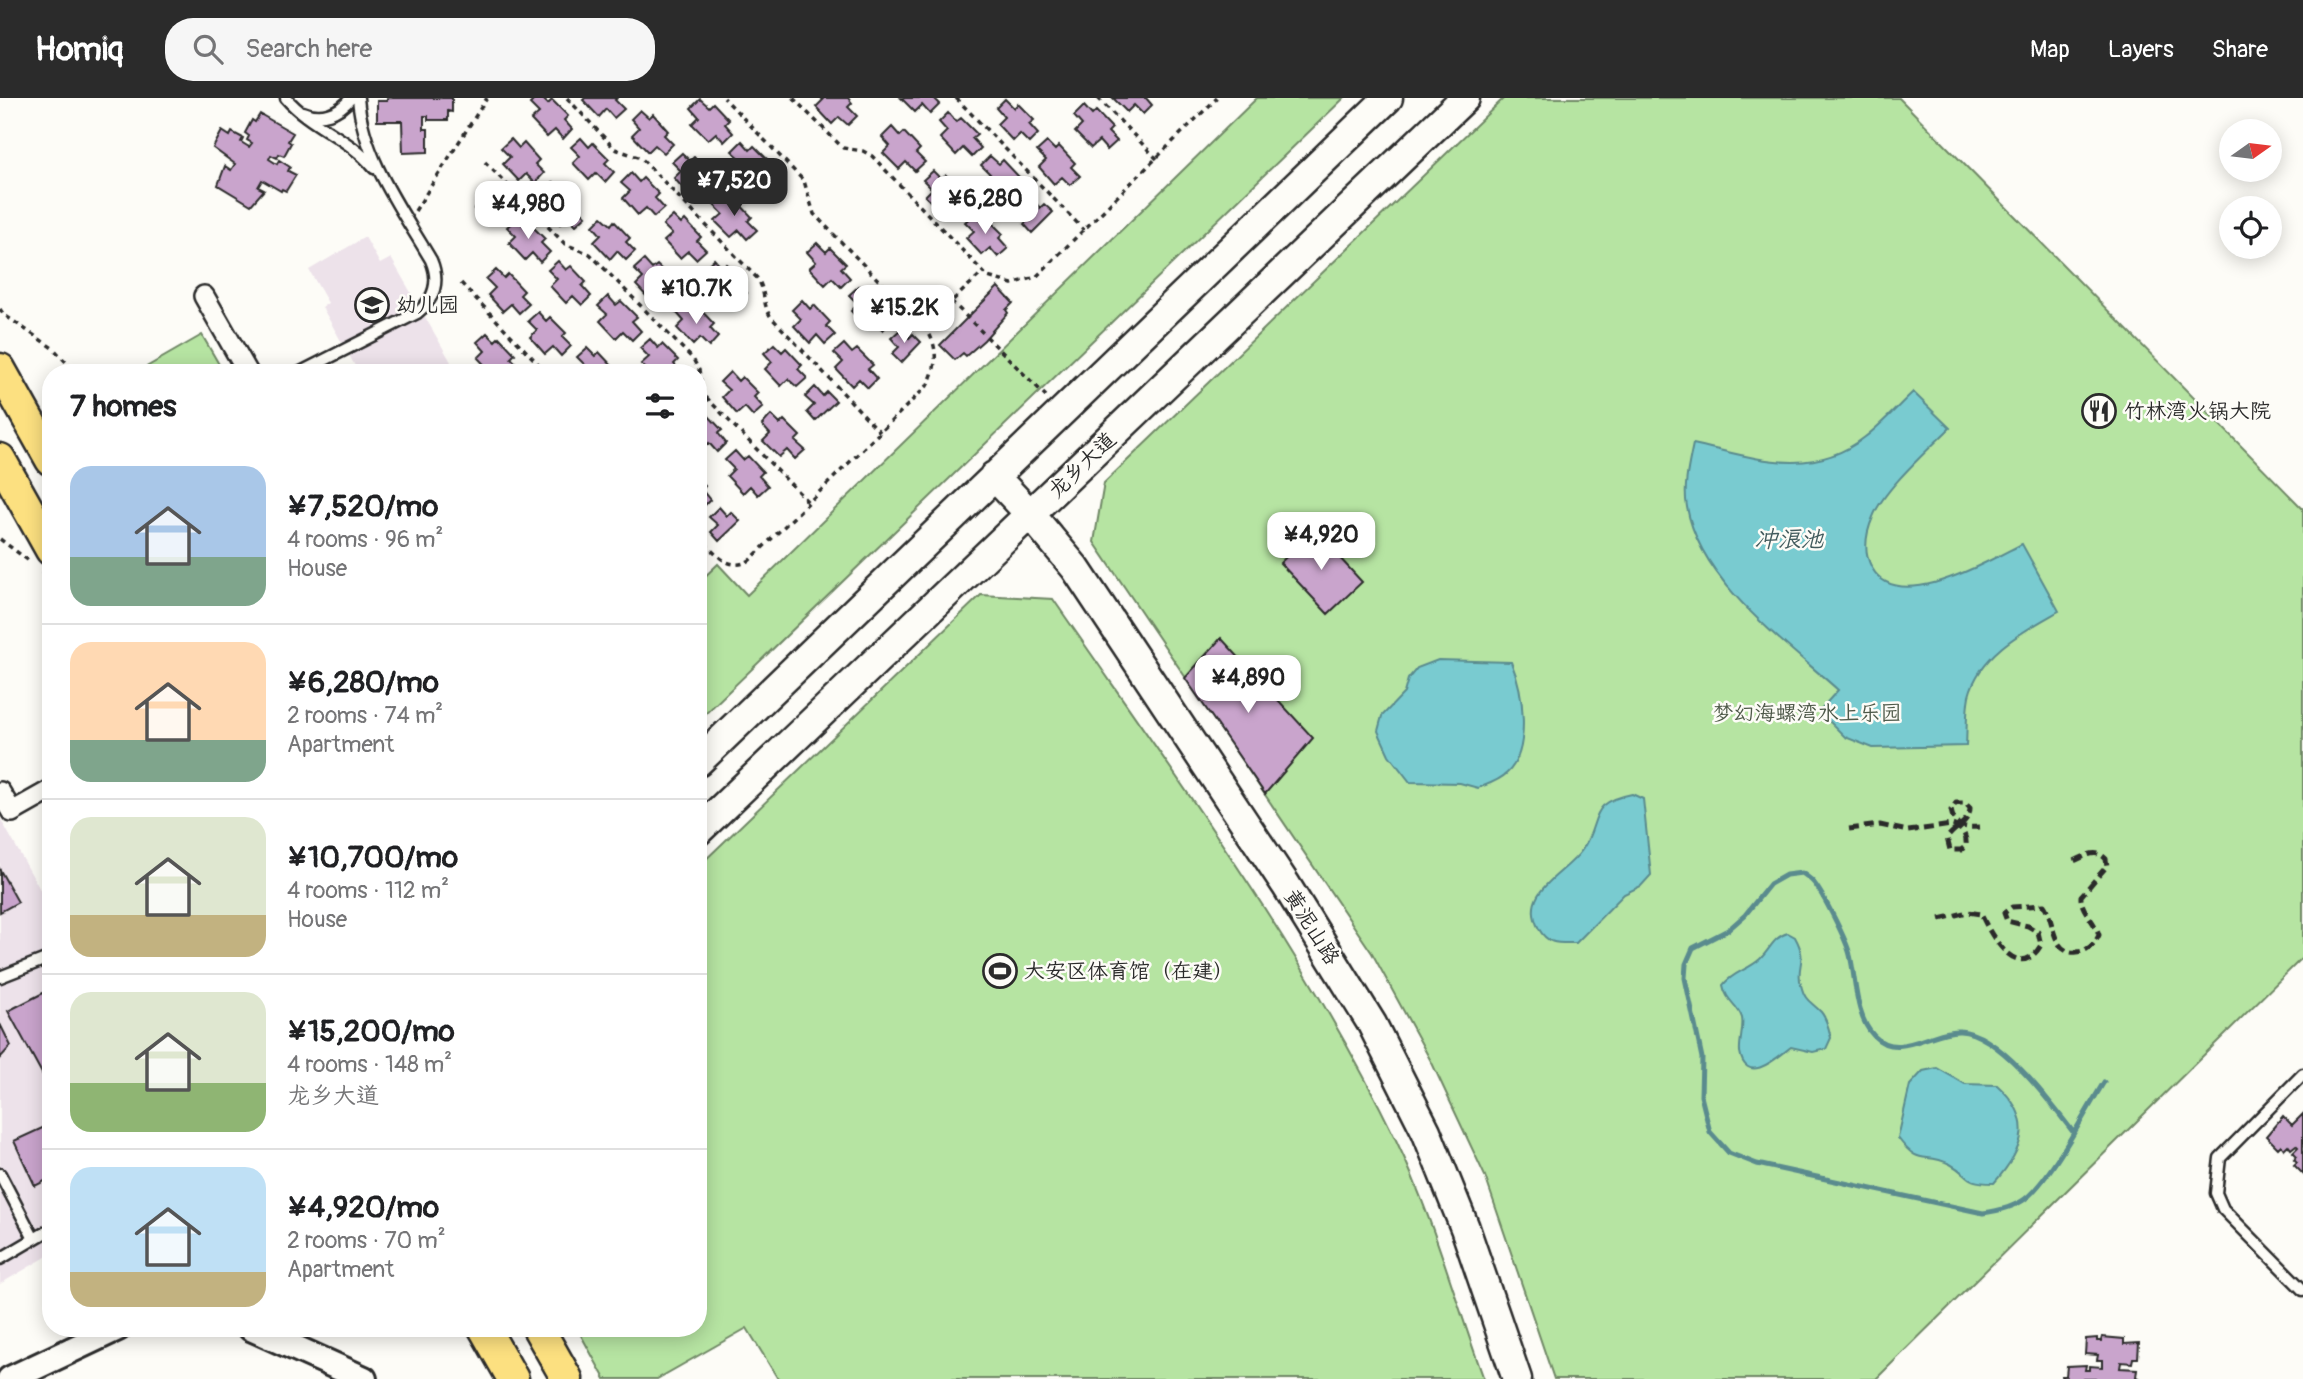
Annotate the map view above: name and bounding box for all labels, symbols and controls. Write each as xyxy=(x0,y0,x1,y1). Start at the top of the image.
search box xyxy=(165,18,655,81)
text: Homiq xyxy=(35,29,123,70)
icon: search xyxy=(189,30,227,68)
text: Search here xyxy=(245,33,372,65)
text: Map xyxy=(2030,35,2070,64)
text: Layers xyxy=(2108,35,2174,64)
text: Share xyxy=(2212,35,2268,64)
north arrow xyxy=(2219,119,2282,182)
map controls xyxy=(2219,119,2282,259)
pin: ¥7,520 xyxy=(677,158,791,218)
text: ¥7,520 xyxy=(696,166,772,195)
pin: ¥6,280 xyxy=(928,176,1042,236)
pin: ¥4,980 xyxy=(471,181,585,241)
text: ¥6,280 xyxy=(947,184,1023,213)
text: ¥4,980 xyxy=(491,189,565,218)
button: locate xyxy=(2219,196,2282,259)
pin: ¥10.7K xyxy=(639,266,753,326)
text: ¥10.7K xyxy=(660,274,732,303)
school or university icon: 幼儿园 xyxy=(353,286,391,324)
pin: ¥15.2K xyxy=(847,286,961,345)
place label: 幼儿园 xyxy=(396,292,459,319)
text: ¥15.2K xyxy=(869,293,939,322)
icon: filters xyxy=(641,387,679,425)
text: 7 homes xyxy=(70,388,177,425)
restaurant icon: 竹林湾火锅大院 xyxy=(2080,392,2118,430)
place label: 竹林湾火锅大院 xyxy=(2124,398,2271,425)
street label: 龙乡大道 xyxy=(1043,426,1122,504)
text: ¥7,520/mo xyxy=(287,488,438,525)
icon: home xyxy=(126,494,210,578)
pin: ¥4,920 xyxy=(1264,512,1378,572)
text: ¥4,920 xyxy=(1283,520,1359,549)
text: 4 rooms · 96 m² xyxy=(287,525,443,554)
water label: 冲浪池 xyxy=(1755,525,1825,554)
text: House xyxy=(287,554,347,583)
pin: ¥4,890 xyxy=(1191,656,1305,715)
text: ¥4,890 xyxy=(1211,663,1285,692)
text: ¥6,280/mo xyxy=(287,664,439,701)
icon: home xyxy=(126,670,210,754)
park label: 梦幻海螺湾水上乐园 xyxy=(1713,700,1902,727)
text: 2 rooms · 74 m² xyxy=(287,701,443,730)
text: Apartment xyxy=(287,730,394,759)
text: ¥10,700/mo xyxy=(287,839,458,876)
icon: home xyxy=(126,845,210,929)
text: 4 rooms · 112 m² xyxy=(287,876,449,905)
street label: 黄泥山路 xyxy=(1278,884,1345,970)
text: House xyxy=(287,905,347,934)
sports icon: 大安区体育馆（在建） xyxy=(981,952,1019,990)
place label: 大安区体育馆（在建） xyxy=(1024,958,1234,985)
text: ¥15,200/mo xyxy=(287,1013,455,1050)
icon: home xyxy=(126,1020,210,1104)
text: 4 rooms · 148 m² xyxy=(287,1050,452,1079)
text: 龙乡大道 xyxy=(287,1081,379,1110)
text: ¥4,920/mo xyxy=(287,1189,439,1226)
icon: home xyxy=(126,1195,210,1279)
text: 2 rooms · 70 m² xyxy=(287,1226,446,1255)
text: Apartment xyxy=(287,1255,394,1284)

